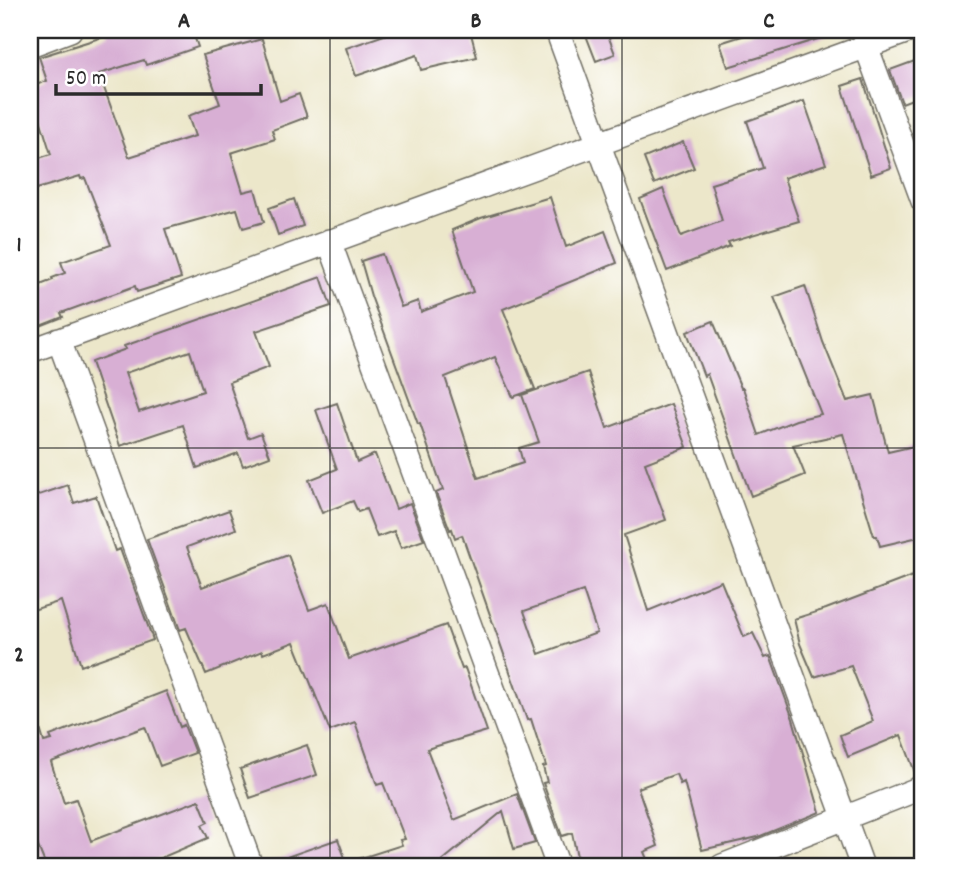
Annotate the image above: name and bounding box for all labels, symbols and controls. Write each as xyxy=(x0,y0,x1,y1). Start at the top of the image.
text: A xyxy=(178,6,190,39)
text: B xyxy=(471,6,482,39)
text: C xyxy=(763,6,775,39)
scale bar xyxy=(56,52,261,96)
text: 50 m xyxy=(66,65,106,95)
text: 1 xyxy=(16,230,22,263)
text: 2 xyxy=(14,640,24,673)

